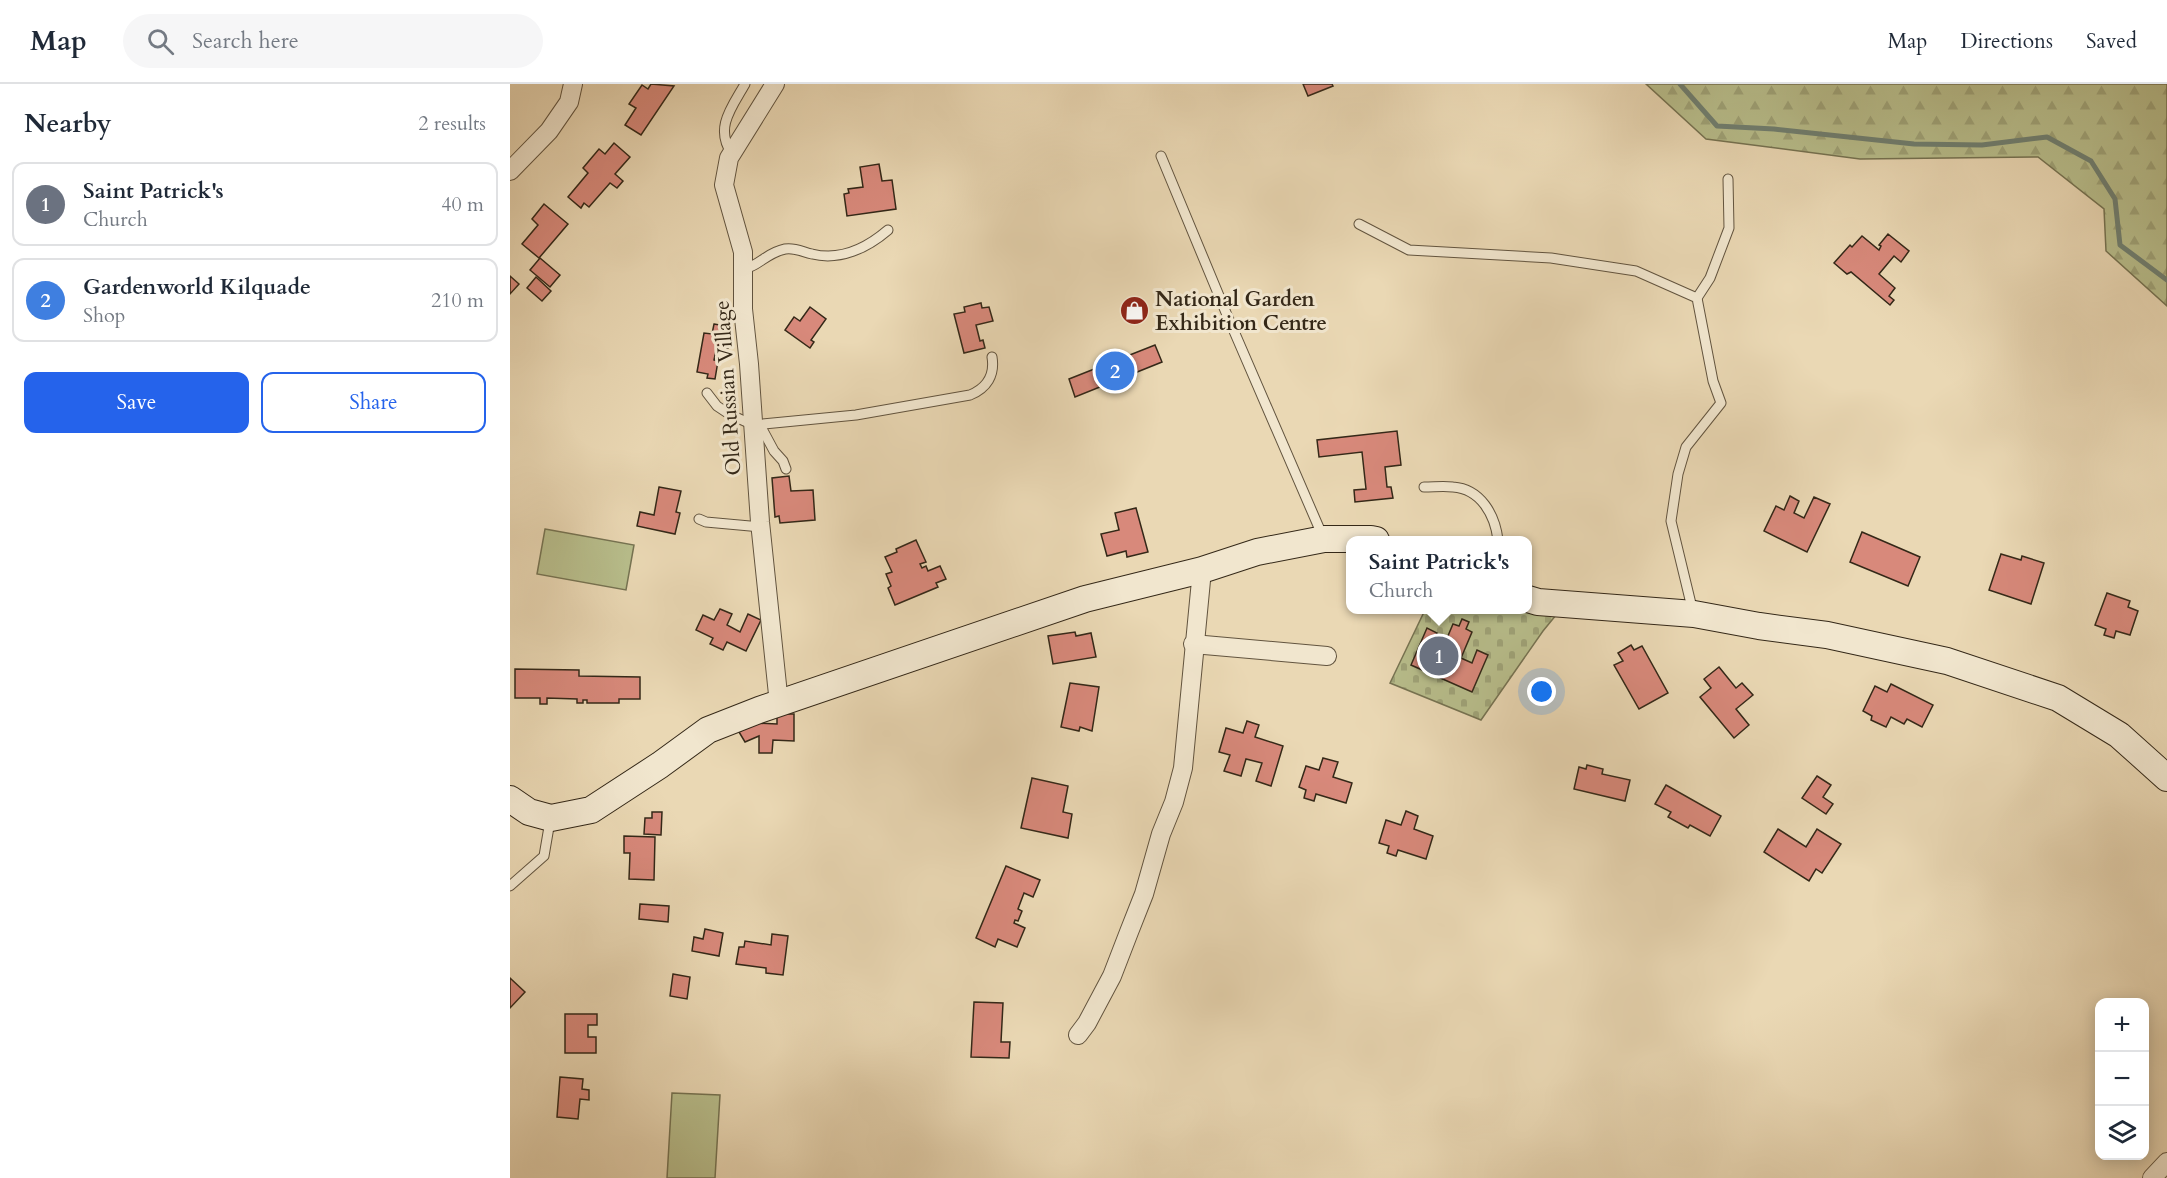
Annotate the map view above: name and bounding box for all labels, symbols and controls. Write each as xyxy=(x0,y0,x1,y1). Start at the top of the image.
search box xyxy=(123,14,543,68)
text: Map xyxy=(30,22,87,60)
icon: search xyxy=(144,25,177,58)
text: Search here xyxy=(192,26,299,56)
text: Map xyxy=(1887,27,1927,56)
text: Directions xyxy=(1960,27,2053,56)
text: Saved xyxy=(2086,27,2137,56)
text: Nearby xyxy=(24,106,112,141)
text: 2 results xyxy=(418,110,486,137)
text: Saint Patrick's xyxy=(83,176,224,206)
text: 1 xyxy=(40,191,51,218)
text: 40 m xyxy=(441,191,484,218)
text: Church xyxy=(83,206,148,233)
text: Gardenworld Kilquade xyxy=(83,272,311,302)
place label: National Garden Exhibition Centre xyxy=(1155,285,1327,338)
text: 2 xyxy=(40,287,51,314)
text: 210 m xyxy=(431,287,484,314)
shop icon: National Garden Exhibition Centre xyxy=(1118,295,1150,327)
street label: Old Russian Village xyxy=(707,299,749,477)
text: Shop xyxy=(83,302,125,329)
pin: 2 xyxy=(1096,348,1134,394)
button: Save xyxy=(24,372,249,433)
button: Share xyxy=(261,372,486,433)
popup xyxy=(1346,536,1532,614)
text: Saint Patrick's xyxy=(1369,547,1509,577)
text: Church xyxy=(1369,577,1433,604)
pin: 1 xyxy=(1420,634,1458,678)
your location xyxy=(1527,677,1556,706)
map controls xyxy=(2095,998,2149,1160)
button: + xyxy=(2095,998,2149,1052)
button: − xyxy=(2095,1052,2149,1106)
button: layers xyxy=(2095,1106,2149,1160)

